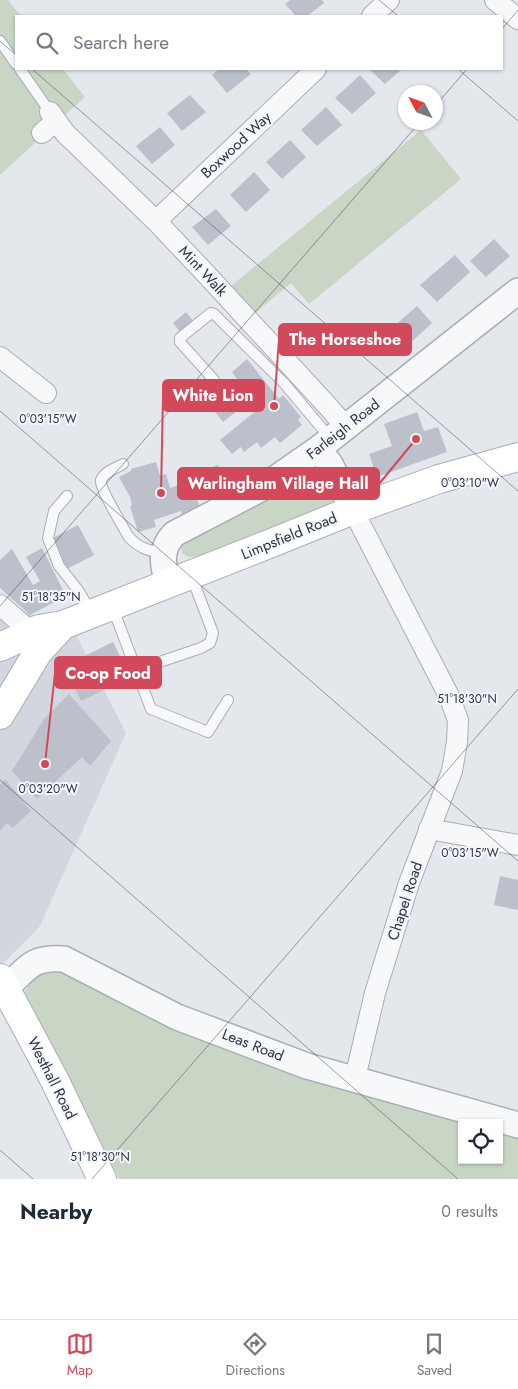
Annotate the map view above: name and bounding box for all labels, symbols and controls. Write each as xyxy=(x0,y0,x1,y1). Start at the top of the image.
search box xyxy=(15,15,503,70)
icon: search xyxy=(33,29,61,57)
text: Search here xyxy=(73,29,169,56)
north arrow xyxy=(398,85,443,130)
street label: Boxwood Way xyxy=(196,106,276,184)
street label: Mint Walk xyxy=(174,241,233,302)
callout: The Horseshoe xyxy=(279,324,411,355)
text: The Horseshoe xyxy=(289,328,401,351)
callout: White Lion xyxy=(163,380,264,411)
text: White Lion xyxy=(172,384,254,407)
street label: Farleigh Road xyxy=(302,393,384,465)
text: 0°03'15"W xyxy=(19,410,77,428)
callout: Warlingham Village Hall xyxy=(178,468,379,499)
text: Warlingham Village Hall xyxy=(188,472,369,495)
text: 0°03'10"W xyxy=(441,474,499,492)
street label: Limpsfield Road xyxy=(238,507,340,565)
text: 51°18'35"N xyxy=(21,588,81,606)
callout: Co-op Food xyxy=(55,657,161,688)
text: Co-op Food xyxy=(65,662,151,685)
text: 51°18'30"N xyxy=(437,690,497,708)
text: 0°03'20"W xyxy=(18,780,78,798)
text: 0°03'15"W xyxy=(441,844,499,862)
street label: Chapel Road xyxy=(382,859,428,943)
street label: Leas Road xyxy=(219,1023,287,1067)
street label: Westhall Road xyxy=(22,1033,82,1123)
map controls xyxy=(458,1119,503,1164)
button: locate xyxy=(458,1119,503,1164)
text: 51°18'30"N xyxy=(70,1148,130,1166)
text: Nearby xyxy=(20,1197,92,1227)
text: 0 results xyxy=(441,1200,498,1223)
tab: Map xyxy=(66,1330,94,1380)
tab: Directions xyxy=(226,1330,285,1380)
tab: Saved xyxy=(417,1330,452,1380)

